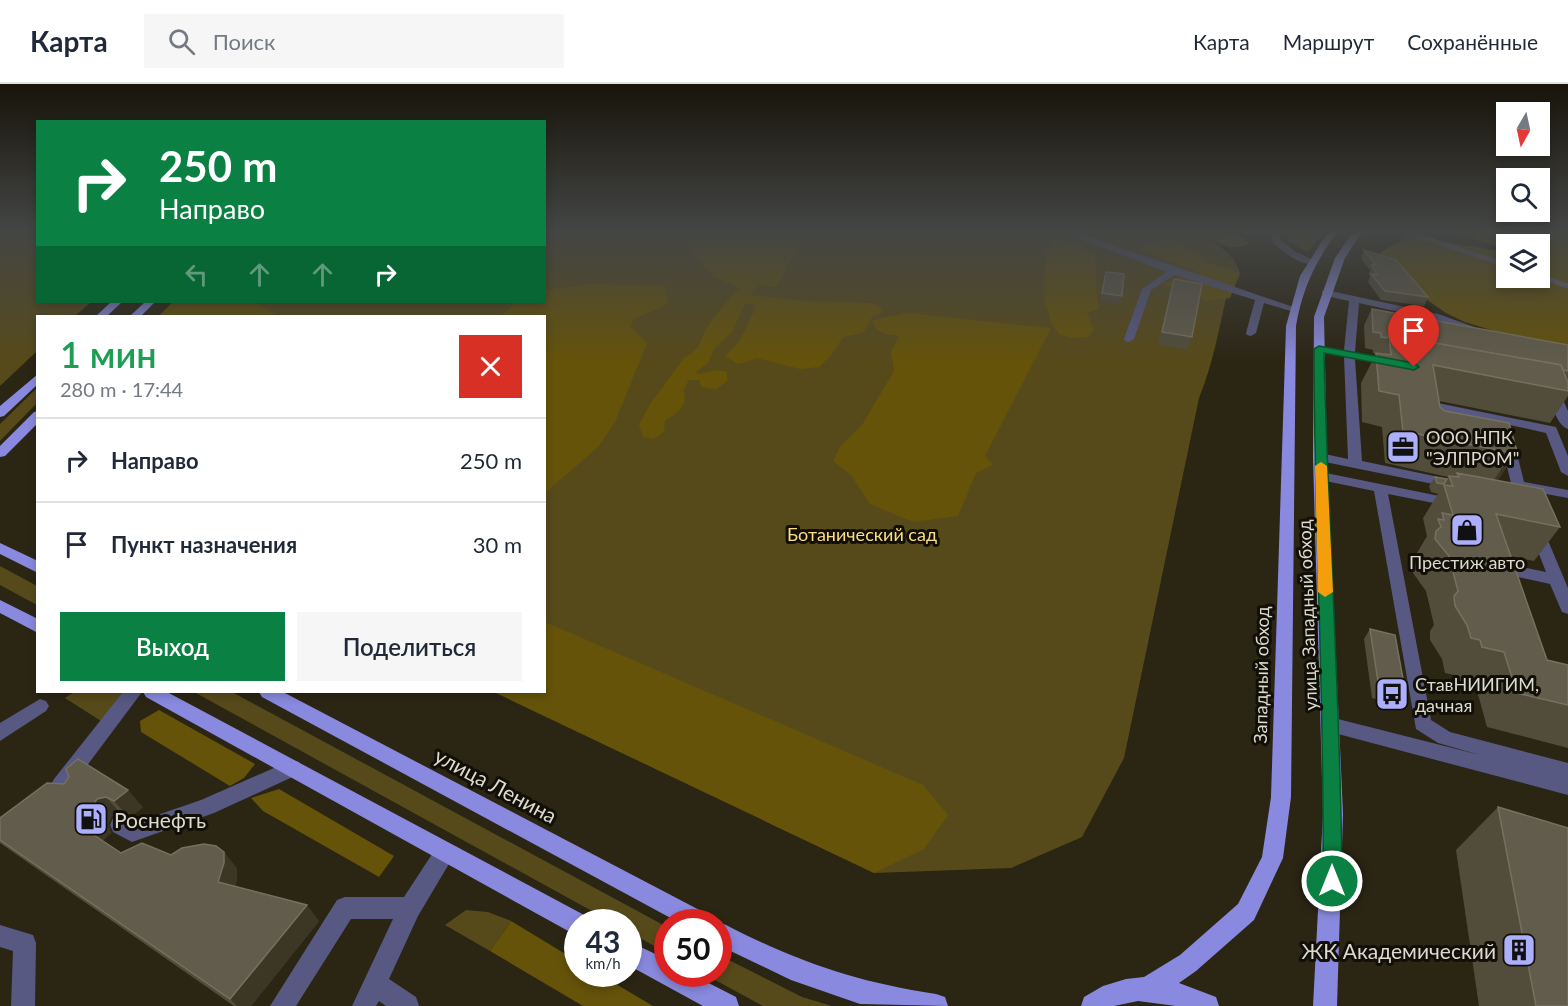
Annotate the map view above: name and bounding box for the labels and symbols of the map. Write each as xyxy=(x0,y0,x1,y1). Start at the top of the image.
north arrow xyxy=(1496,102,1550,156)
pin xyxy=(1388,305,1439,367)
place label: ООО НПК "ЭЛПРОМ" xyxy=(1426,426,1519,469)
office icon: ООО НПК "ЭЛПРОМ" xyxy=(1385,429,1421,465)
shop icon: Престиж авто xyxy=(1449,512,1485,548)
street label: улица Западный обход xyxy=(1293,519,1321,711)
park label: Ботанический сад xyxy=(787,523,937,545)
place label: Престиж авто xyxy=(1409,551,1525,573)
street label: Западный обход xyxy=(1249,606,1273,744)
place label: СтавНИИГИМ, дачная xyxy=(1415,673,1539,716)
bus stop icon: СтавНИИГИМ, дачная xyxy=(1374,676,1410,712)
street label: улица Ленина xyxy=(431,742,561,828)
fuel station icon: Роснефть xyxy=(73,801,109,837)
place label: Роснефть xyxy=(114,807,206,832)
position arrow xyxy=(1300,849,1364,913)
speed limit sign: 50 xyxy=(654,909,732,987)
building icon: ЖК Академический xyxy=(1501,932,1537,968)
place label: ЖК Академический xyxy=(1302,938,1496,963)

